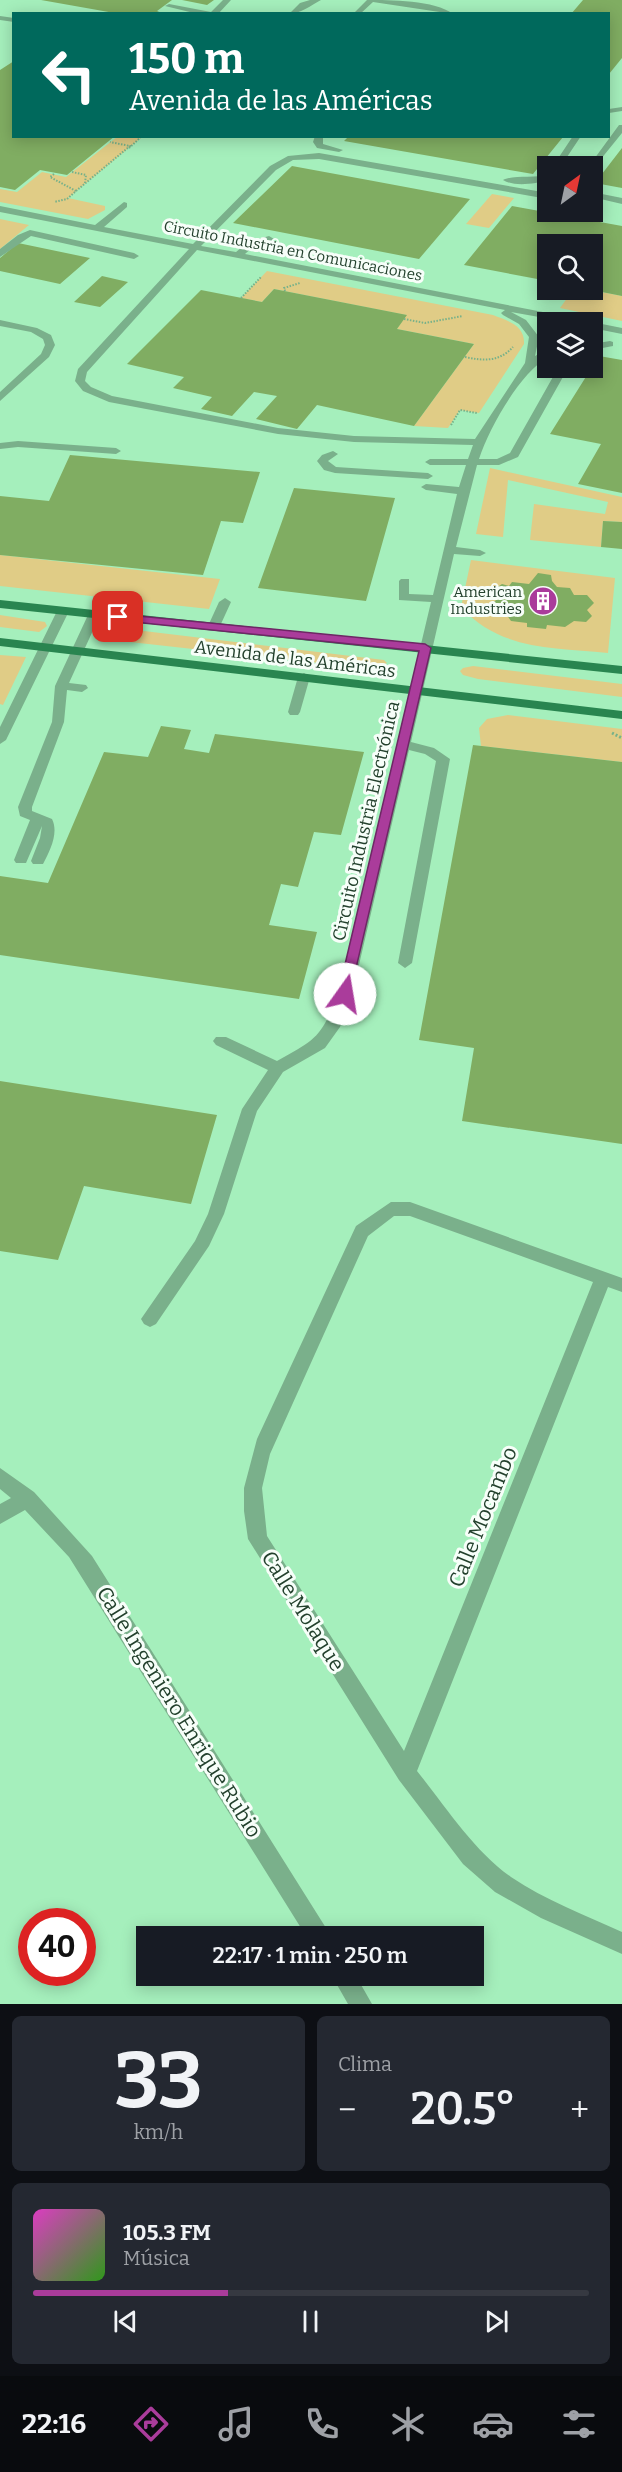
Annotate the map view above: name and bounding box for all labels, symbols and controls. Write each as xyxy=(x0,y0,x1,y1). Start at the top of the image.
text: 150 m xyxy=(129,34,244,84)
icon: left xyxy=(30,36,108,114)
text: Avenida de las Américas xyxy=(129,85,433,117)
north arrow xyxy=(537,156,603,222)
map controls xyxy=(537,156,603,378)
street label: Circuito Industria en Comunicaciones xyxy=(162,217,424,285)
button: search xyxy=(537,234,603,300)
button: layers xyxy=(537,312,603,378)
place label: American Industries xyxy=(450,583,523,618)
building icon: American Industries xyxy=(527,585,559,617)
pin xyxy=(92,591,143,642)
icon: arrive xyxy=(101,600,134,633)
street label: Avenida de las Américas xyxy=(193,636,397,682)
street label: Circuito Industria Electrónica xyxy=(328,699,404,943)
position arrow xyxy=(313,962,377,1026)
street label: Calle Mocambo xyxy=(443,1443,523,1591)
street label: Calle Molaque xyxy=(256,1546,350,1676)
street label: Calle Ingeniero Enrique Rubio xyxy=(91,1582,267,1842)
speed limit sign: 40 xyxy=(18,1908,96,1986)
text: 22:17 · 1 min · 250 m xyxy=(212,1942,408,1969)
text: 33 xyxy=(114,2034,203,2128)
text: Clima xyxy=(338,2052,392,2076)
text: 20.5° xyxy=(410,2082,516,2136)
text: − xyxy=(338,2090,356,2130)
text: + xyxy=(570,2090,589,2130)
text: km/h xyxy=(134,2120,183,2144)
text: 105.3 FM xyxy=(123,2219,211,2246)
text: Música xyxy=(123,2246,190,2270)
icon: previous xyxy=(109,2305,142,2338)
icon: pause xyxy=(294,2305,327,2338)
icon: next xyxy=(480,2305,513,2338)
icon: directions xyxy=(130,2403,172,2445)
icon: music xyxy=(215,2403,257,2445)
icon: phone xyxy=(301,2403,343,2445)
icon: climate xyxy=(387,2403,429,2445)
icon: car xyxy=(472,2403,514,2445)
icon: filters xyxy=(558,2403,600,2445)
text: 22:16 xyxy=(22,2408,86,2440)

